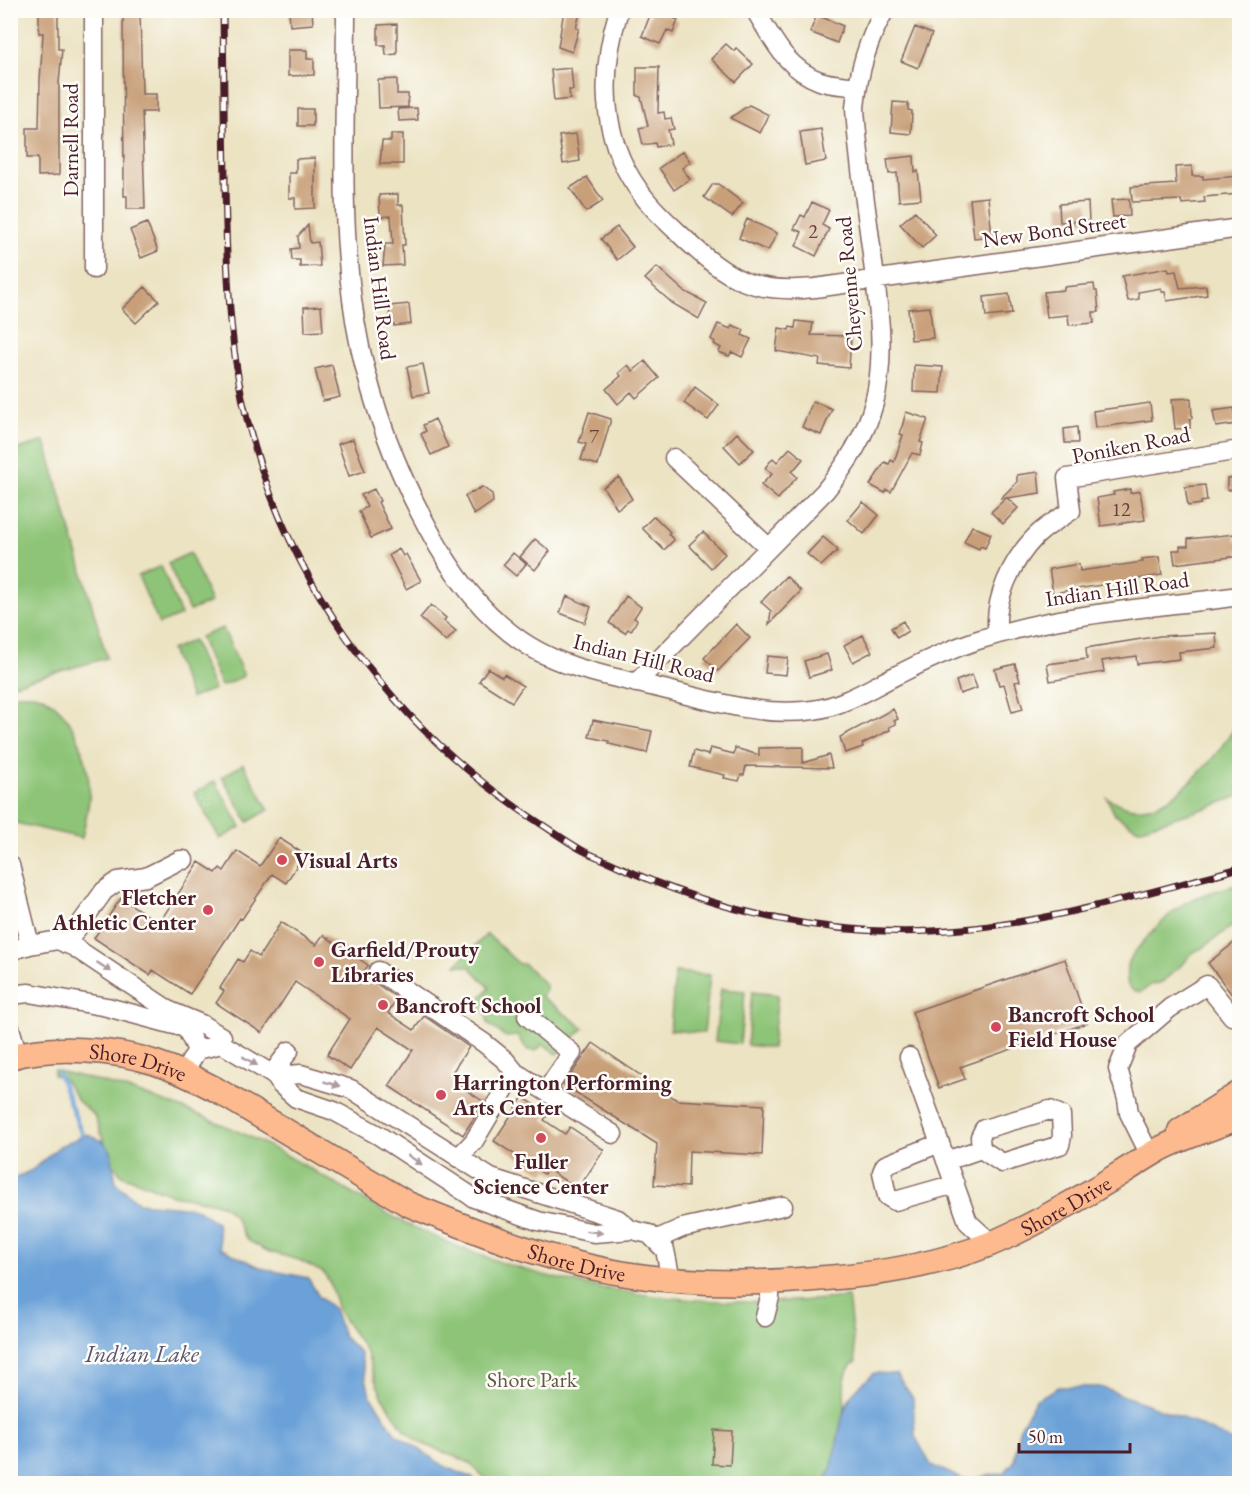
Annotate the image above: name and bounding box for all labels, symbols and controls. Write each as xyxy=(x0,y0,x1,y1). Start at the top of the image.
street label: Darnell Road xyxy=(56,82,85,197)
street label: New Bond Street xyxy=(980,206,1128,254)
street label: Indian Hill Road xyxy=(357,214,403,362)
street label: Cheyenne Road xyxy=(829,214,869,353)
house number: 2 xyxy=(808,218,818,244)
street label: Poniken Road xyxy=(1069,419,1193,471)
house number: 7 xyxy=(589,423,599,449)
house number: 12 xyxy=(1111,496,1131,522)
street label: Indian Hill Road xyxy=(1043,564,1191,613)
street label: Indian Hill Road xyxy=(570,626,719,690)
place label: Visual Arts xyxy=(294,846,398,875)
marker: Visual Arts xyxy=(275,853,289,867)
place label: Fletcher Athletic Center xyxy=(51,883,197,937)
marker: Fletcher Athletic Center xyxy=(201,903,215,917)
place label: Garfield/Prouty Libraries xyxy=(331,935,479,989)
marker: Garfield/Prouty Libraries xyxy=(312,955,326,969)
one-way arrow xyxy=(96,961,112,972)
place label: Bancroft School xyxy=(395,991,542,1020)
marker: Bancroft School xyxy=(376,998,390,1012)
place label: Bancroft School Field House xyxy=(1008,1000,1155,1054)
marker: Bancroft School Field House xyxy=(989,1020,1003,1034)
street label: Shore Drive xyxy=(88,1036,192,1088)
one-way arrow xyxy=(242,1055,258,1066)
place label: Harrington Performing Arts Center xyxy=(452,1068,673,1122)
one-way arrow xyxy=(323,1080,341,1089)
marker: Harrington Performing Arts Center xyxy=(434,1088,448,1102)
marker: Fuller Science Center xyxy=(534,1131,548,1145)
place label: Fuller Science Center xyxy=(473,1147,609,1201)
one-way arrow xyxy=(407,1154,423,1165)
street label: Shore Drive xyxy=(1015,1168,1117,1243)
one-way arrow xyxy=(584,1227,603,1237)
street label: Shore Drive xyxy=(524,1236,628,1288)
water label: Indian Lake xyxy=(84,1338,200,1369)
park label: Shore Park xyxy=(487,1365,578,1394)
scale bar xyxy=(1019,1416,1130,1454)
text: 50 m xyxy=(1028,1425,1063,1448)

